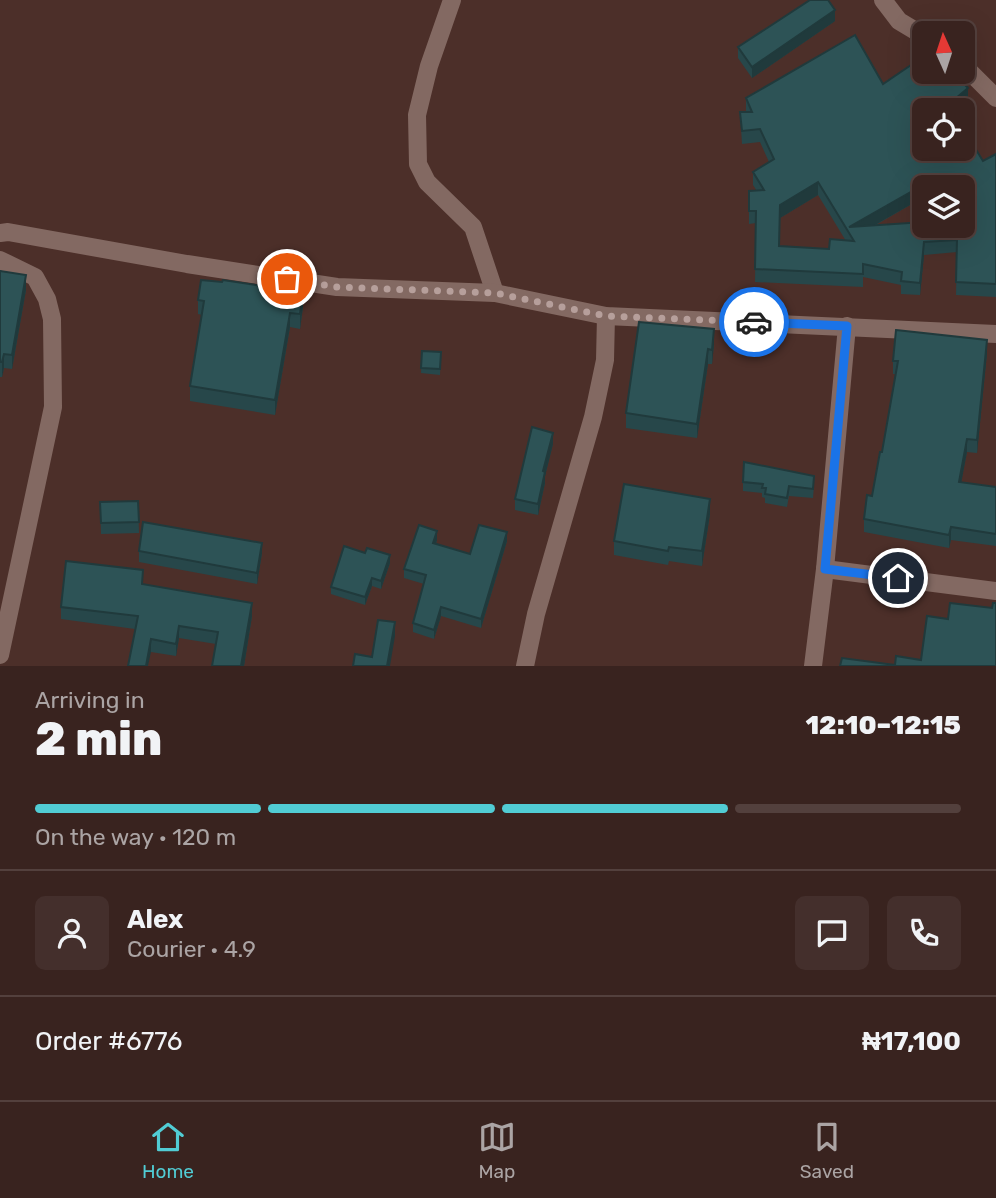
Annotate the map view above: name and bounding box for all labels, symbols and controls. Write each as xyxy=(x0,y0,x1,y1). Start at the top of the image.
north arrow xyxy=(912,21,975,84)
map controls xyxy=(912,21,975,238)
button: locate xyxy=(912,98,975,161)
button: layers xyxy=(912,175,975,238)
pin xyxy=(257,249,317,309)
icon: bag xyxy=(268,260,306,298)
courier xyxy=(719,287,789,357)
icon: car xyxy=(735,303,773,341)
pin xyxy=(868,548,928,608)
icon: home xyxy=(879,559,917,597)
text: Arriving in xyxy=(35,686,145,714)
text: 12:10–12:15 xyxy=(805,710,961,741)
text: 2 min xyxy=(35,712,162,767)
text: On the way · 120 m xyxy=(35,823,236,851)
button: person xyxy=(35,896,109,970)
button: chat xyxy=(795,896,869,970)
button: phone xyxy=(887,896,961,970)
text: Alex xyxy=(127,904,183,935)
text: Courier · 4.9 xyxy=(127,935,256,963)
text: Order #6776 xyxy=(35,1026,182,1057)
text: ₦17,100 xyxy=(862,1026,961,1057)
tab: Home xyxy=(142,1118,194,1183)
tab: Map xyxy=(478,1118,516,1183)
tab: Saved xyxy=(800,1118,854,1183)

